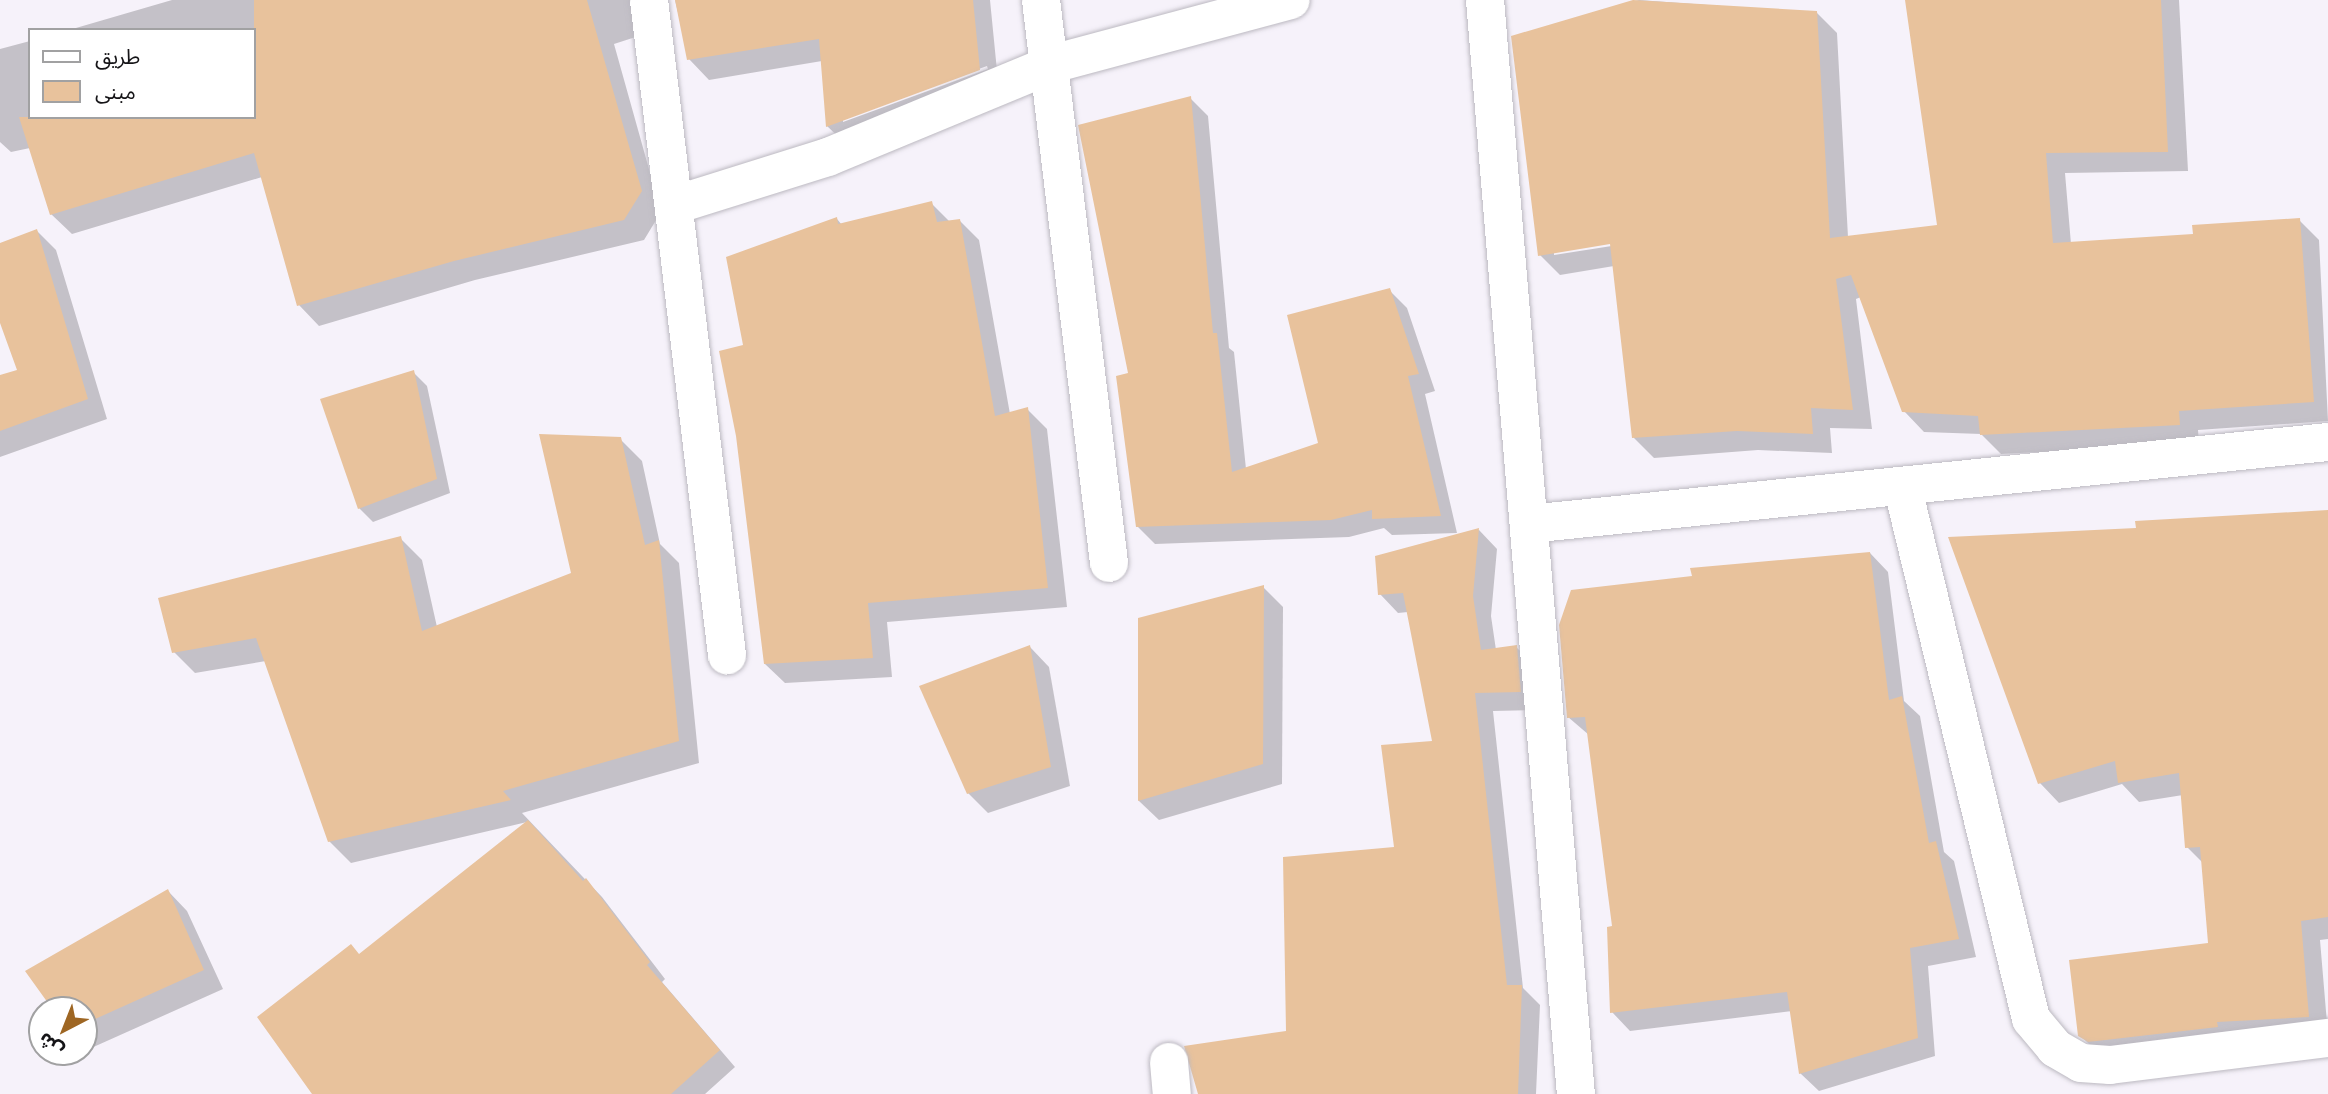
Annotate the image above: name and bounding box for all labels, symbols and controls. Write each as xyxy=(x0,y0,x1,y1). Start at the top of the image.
legend xyxy=(28,28,256,119)
text: طريق xyxy=(95,43,140,69)
text: مبنى xyxy=(95,78,136,104)
north arrow xyxy=(28,996,98,1066)
text: ش xyxy=(33,1028,67,1063)

